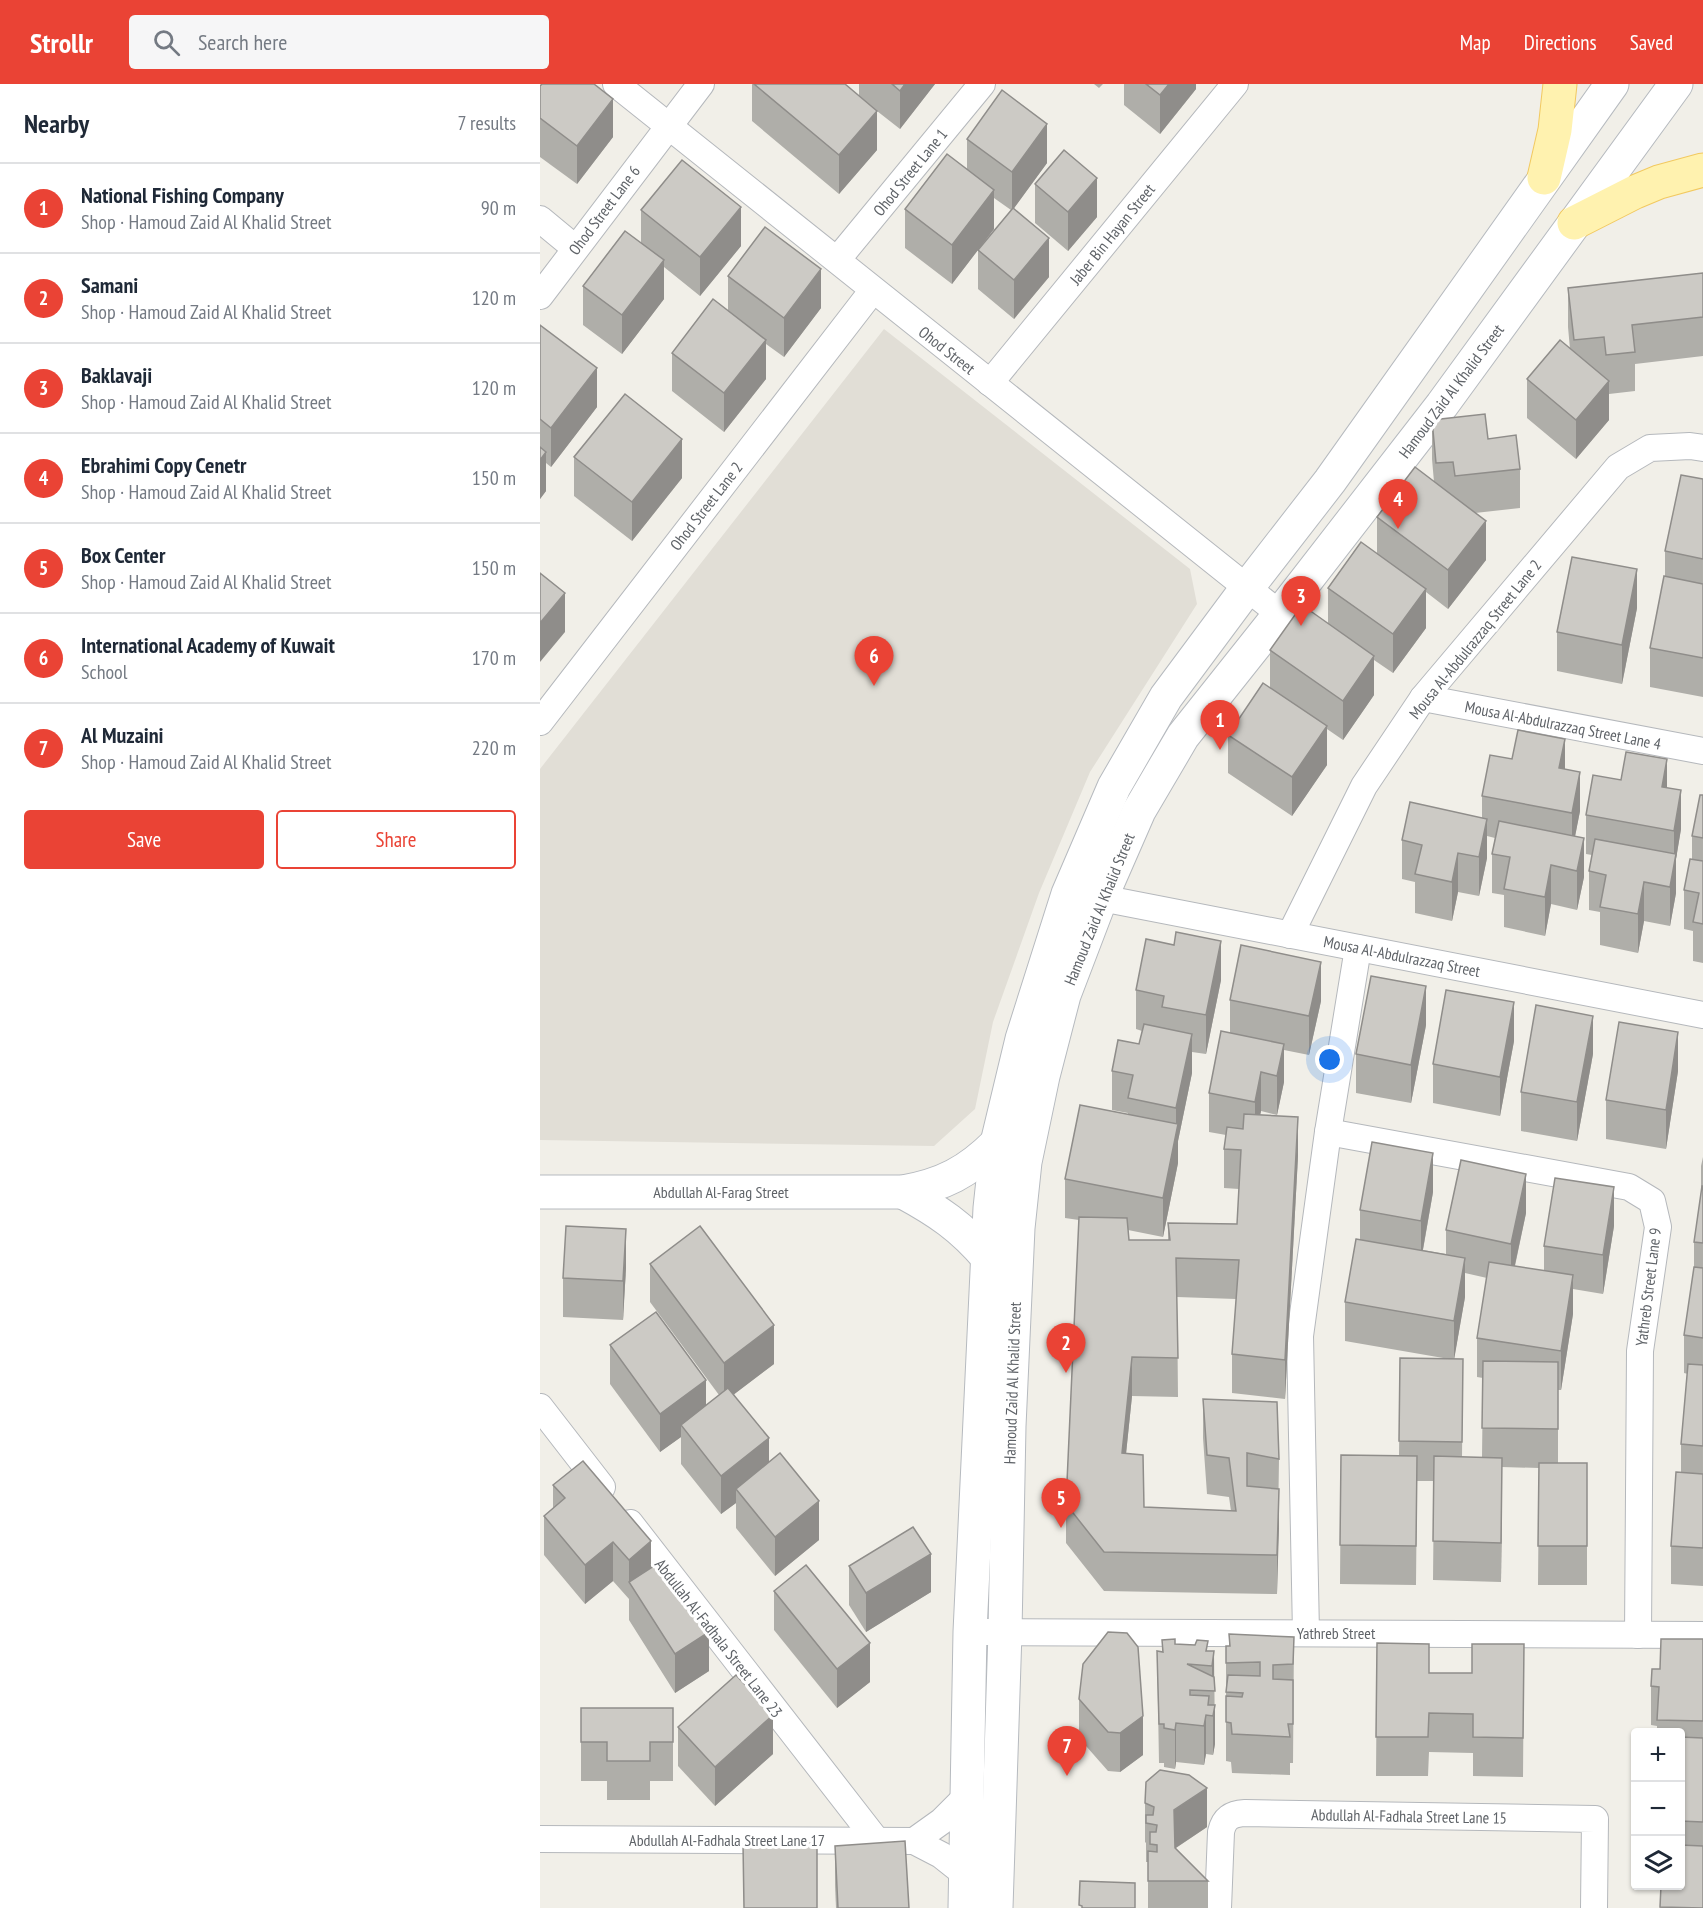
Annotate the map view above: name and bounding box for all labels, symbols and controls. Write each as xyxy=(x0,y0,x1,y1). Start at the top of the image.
search box xyxy=(129,15,549,69)
text: Strollr xyxy=(30,24,93,61)
icon: search xyxy=(150,26,183,59)
text: Search here xyxy=(198,28,287,56)
text: Map xyxy=(1460,29,1491,56)
text: Directions xyxy=(1524,29,1597,56)
text: Saved xyxy=(1630,29,1673,56)
text: Nearby xyxy=(24,107,89,140)
text: 7 results xyxy=(458,110,516,136)
street label: Ohod Street Lane 1 xyxy=(869,124,951,220)
street label: Ohod Street Lane 6 xyxy=(564,161,644,259)
street label: Jaber Bin Hayan Street xyxy=(1065,179,1159,289)
text: National Fishing Company xyxy=(81,181,284,209)
text: 1 xyxy=(39,195,48,221)
text: 90 m xyxy=(481,195,516,221)
text: Shop · Hamoud Zaid Al Khalid Street xyxy=(81,209,332,235)
text: Samani xyxy=(81,271,138,299)
text: 2 xyxy=(39,285,48,311)
text: 120 m xyxy=(472,285,516,311)
text: Shop · Hamoud Zaid Al Khalid Street xyxy=(81,299,332,325)
street label: Hamoud Zaid Al Khalid Street xyxy=(1394,320,1508,462)
street label: Ohod Street xyxy=(915,322,980,379)
text: Baklavaji xyxy=(81,361,152,389)
text: 3 xyxy=(39,375,48,401)
text: 120 m xyxy=(472,375,516,401)
text: Shop · Hamoud Zaid Al Khalid Street xyxy=(81,389,332,415)
text: Ebrahimi Copy Cenetr xyxy=(81,451,247,479)
street label: Ohod Street Lane 2 xyxy=(665,458,747,554)
text: 4 xyxy=(39,465,48,491)
text: 150 m xyxy=(472,465,516,491)
text: Shop · Hamoud Zaid Al Khalid Street xyxy=(81,479,332,505)
pin: 4 xyxy=(1378,480,1418,529)
text: Box Center xyxy=(81,541,165,569)
text: 5 xyxy=(39,555,48,581)
text: 150 m xyxy=(472,555,516,581)
street label: Mousa Al-Abdulrazzaq Street Lane 2 xyxy=(1404,555,1546,723)
text: Shop · Hamoud Zaid Al Khalid Street xyxy=(81,569,332,595)
pin: 3 xyxy=(1282,576,1320,626)
text: International Academy of Kuwait xyxy=(81,631,335,659)
pin: 6 xyxy=(854,636,894,686)
text: 6 xyxy=(39,645,48,671)
text: 170 m xyxy=(472,645,516,671)
text: School xyxy=(81,659,127,685)
street label: Mousa Al-Abdulrazzaq Street Lane 4 xyxy=(1463,696,1663,754)
pin: 1 xyxy=(1200,700,1240,750)
text: Al Muzaini xyxy=(81,721,164,749)
text: 7 xyxy=(39,735,48,761)
text: 220 m xyxy=(472,735,516,761)
text: Shop · Hamoud Zaid Al Khalid Street xyxy=(81,749,332,775)
button: Save xyxy=(24,810,264,869)
button: Share xyxy=(276,810,516,869)
street label: Hamoud Zaid Al Khalid Street xyxy=(1059,829,1139,988)
street label: Mousa Al-Abdulrazzaq Street xyxy=(1322,931,1482,981)
your location xyxy=(1315,1045,1344,1074)
street label: Abdullah Al-Farag Street xyxy=(653,1182,789,1202)
street label: Yathreb Street Lane 9 xyxy=(1631,1227,1665,1347)
street label: Hamoud Zaid Al Khalid Street xyxy=(999,1301,1025,1465)
pin: 2 xyxy=(1046,1324,1086,1373)
pin: 5 xyxy=(1042,1478,1080,1528)
street label: Abdullah Al-Fadhala Street Lane 23 xyxy=(651,1555,787,1721)
street label: Yathreb Street xyxy=(1297,1623,1376,1643)
pin: 7 xyxy=(1048,1726,1086,1776)
map controls xyxy=(1631,1728,1685,1890)
button: + xyxy=(1631,1728,1685,1782)
button: − xyxy=(1631,1782,1685,1836)
street label: Abdullah Al-Fadhala Street Lane 15 xyxy=(1311,1804,1507,1828)
street label: Abdullah Al-Fadhala Street Lane 17 xyxy=(629,1830,825,1850)
button: layers xyxy=(1631,1836,1685,1890)

